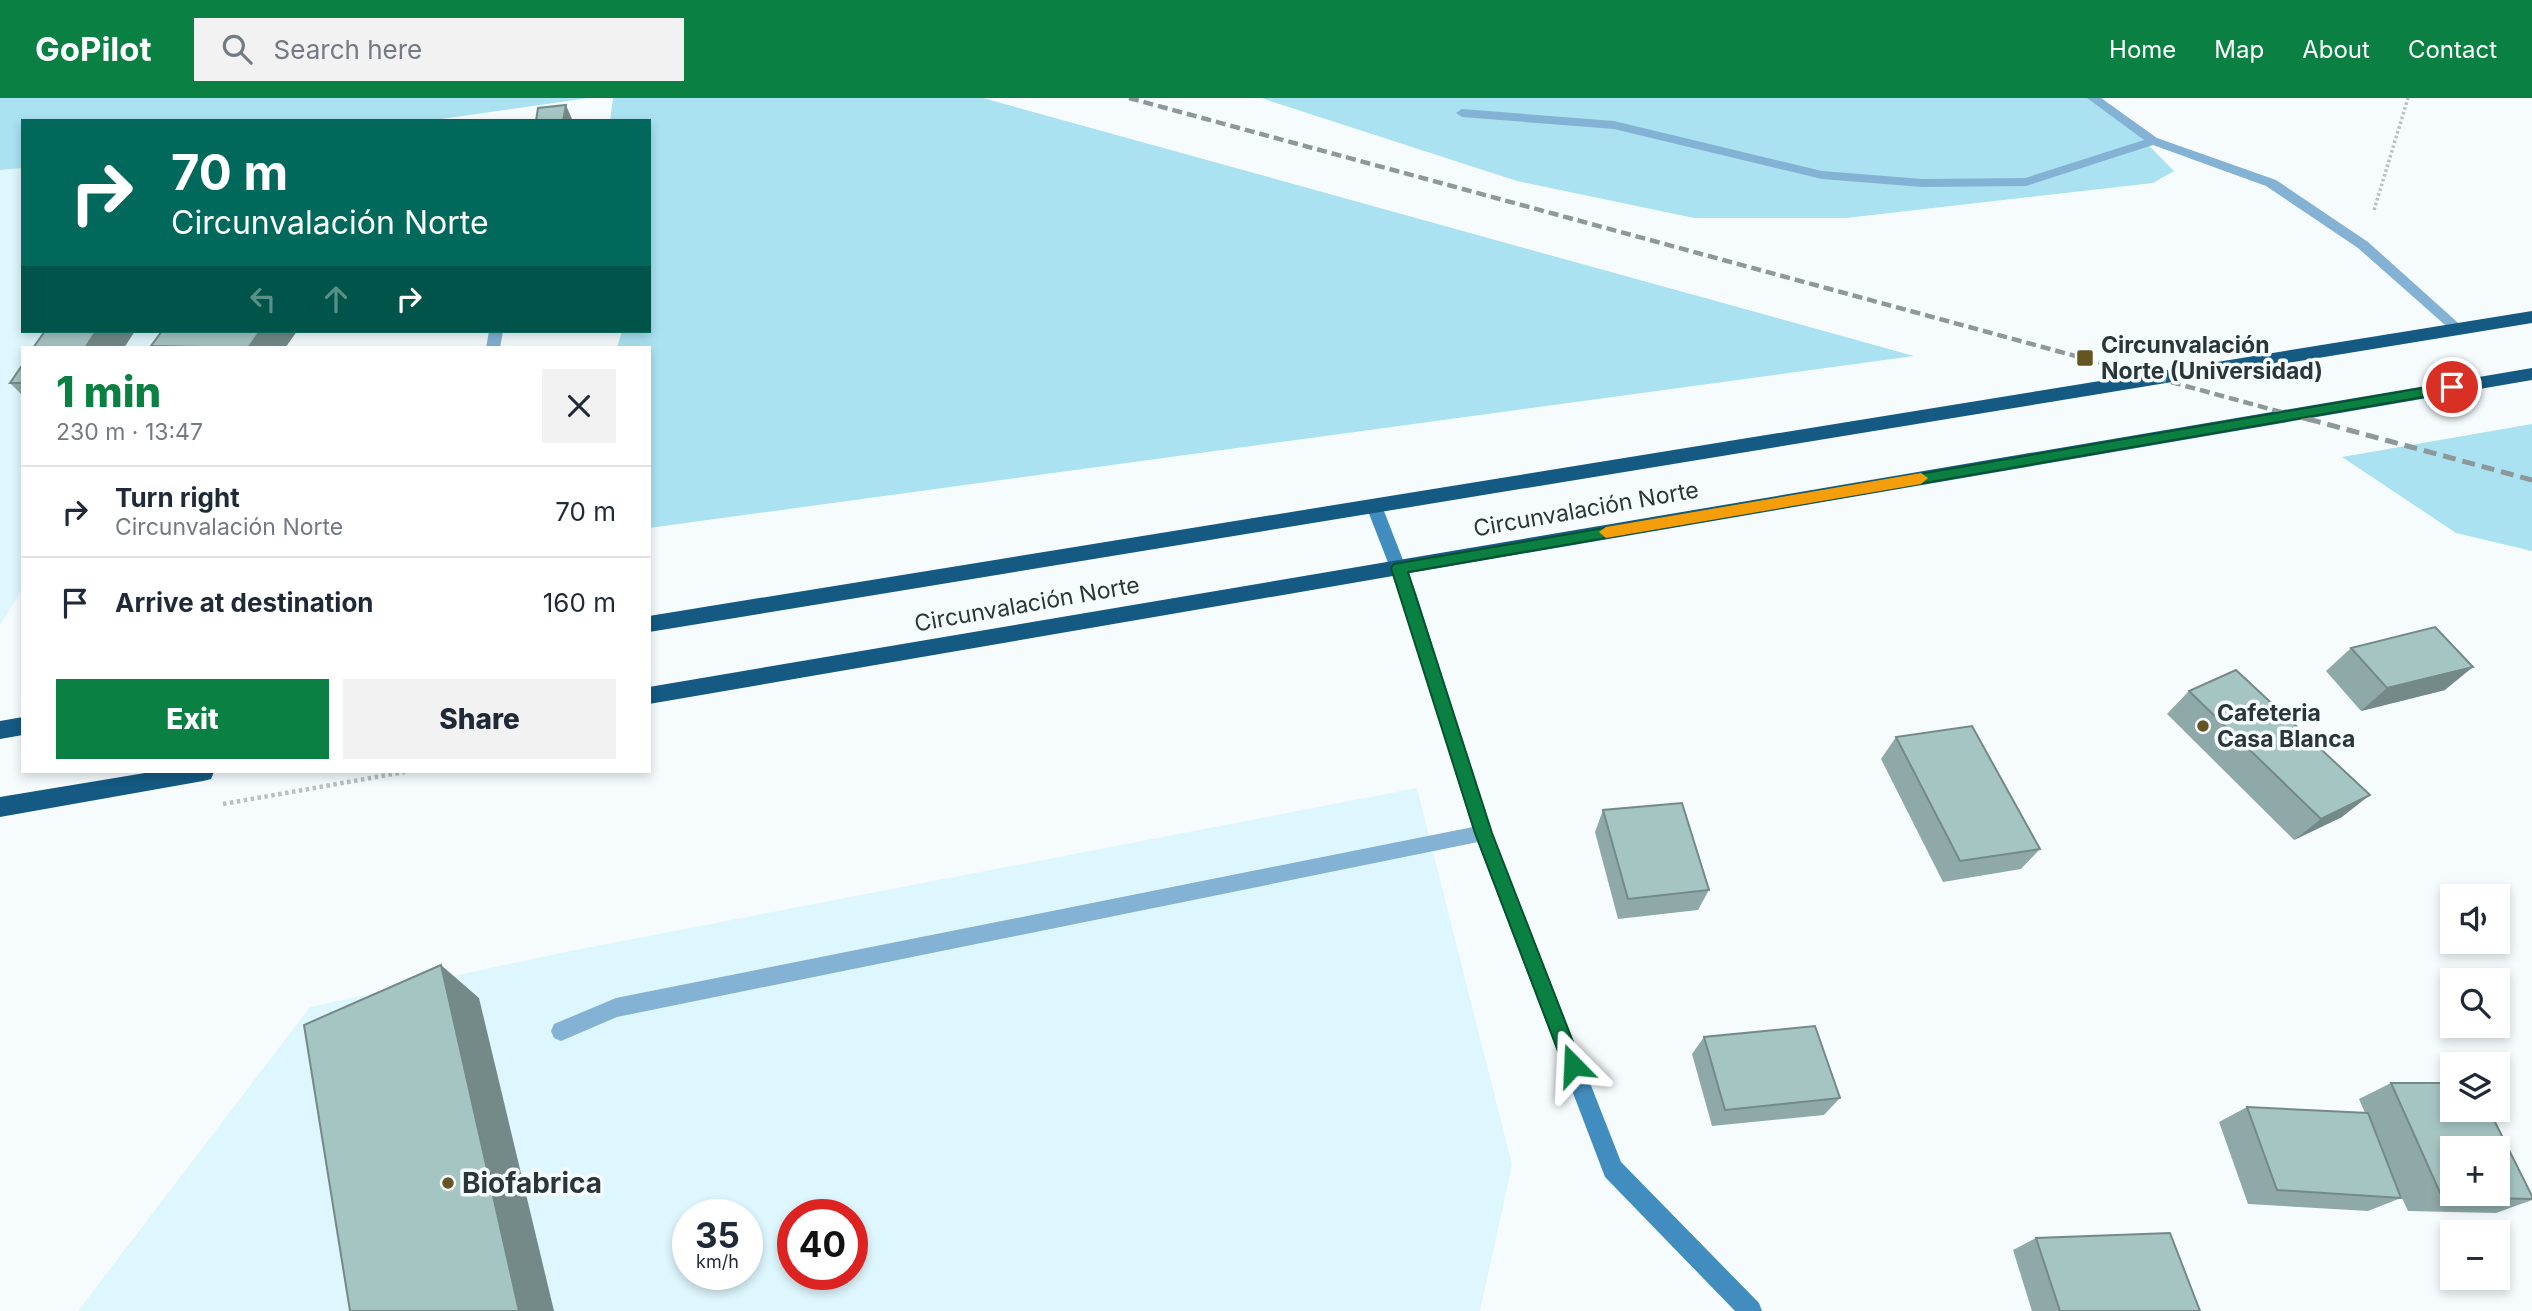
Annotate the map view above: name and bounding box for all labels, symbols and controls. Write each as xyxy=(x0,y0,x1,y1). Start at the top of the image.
search box xyxy=(194,18,684,81)
text: GoPilot xyxy=(35,29,152,69)
icon: search xyxy=(218,30,256,68)
text: Search here xyxy=(274,34,422,65)
text: Home xyxy=(2109,35,2176,64)
text: Map xyxy=(2214,35,2264,64)
text: About xyxy=(2302,35,2370,64)
text: Contact xyxy=(2408,35,2497,64)
text: 70 m xyxy=(171,143,288,202)
icon: right xyxy=(56,147,147,238)
text: Circunvalación Norte xyxy=(171,203,489,242)
icon: left xyxy=(244,280,282,318)
icon: ahead xyxy=(317,280,355,318)
icon: right xyxy=(390,280,428,318)
place label: Circunvalación Norte (Universidad) xyxy=(2101,331,2323,385)
marker: Circunvalación Norte (Universidad) xyxy=(2075,348,2095,368)
pin xyxy=(2422,357,2482,417)
text: 1 min xyxy=(56,366,161,417)
icon: arrive xyxy=(2433,368,2471,406)
button: close xyxy=(542,369,616,443)
text: 230 m · 13:47 xyxy=(56,418,203,446)
street label: Circunvalación Norte xyxy=(1471,475,1701,543)
text: Turn right xyxy=(115,482,240,513)
icon: right xyxy=(56,493,94,531)
text: 70 m xyxy=(555,496,616,527)
text: Circunvalación Norte xyxy=(115,513,343,541)
street label: Circunvalación Norte xyxy=(912,570,1142,638)
icon: arrive xyxy=(56,584,94,622)
text: Arrive at destination xyxy=(115,587,374,618)
text: 160 m xyxy=(543,587,616,618)
button: Exit xyxy=(56,679,329,759)
button: Share xyxy=(343,679,616,759)
place label: Cafeteria Casa Blanca xyxy=(2217,699,2355,753)
marker: Cafeteria Casa Blanca xyxy=(2195,718,2211,734)
map controls xyxy=(2440,884,2510,1290)
button: sound xyxy=(2440,884,2510,954)
button: search xyxy=(2440,968,2510,1038)
position arrow xyxy=(1536,1028,1610,1102)
button: layers xyxy=(2440,1052,2510,1122)
button: + xyxy=(2440,1136,2510,1206)
place label: Biofabrica xyxy=(462,1166,602,1200)
marker: Biofabrica xyxy=(440,1175,456,1191)
speed limit sign: 40 xyxy=(777,1199,868,1290)
text: 35 xyxy=(695,1214,740,1256)
button: − xyxy=(2440,1220,2510,1290)
text: km/h xyxy=(696,1251,739,1272)

